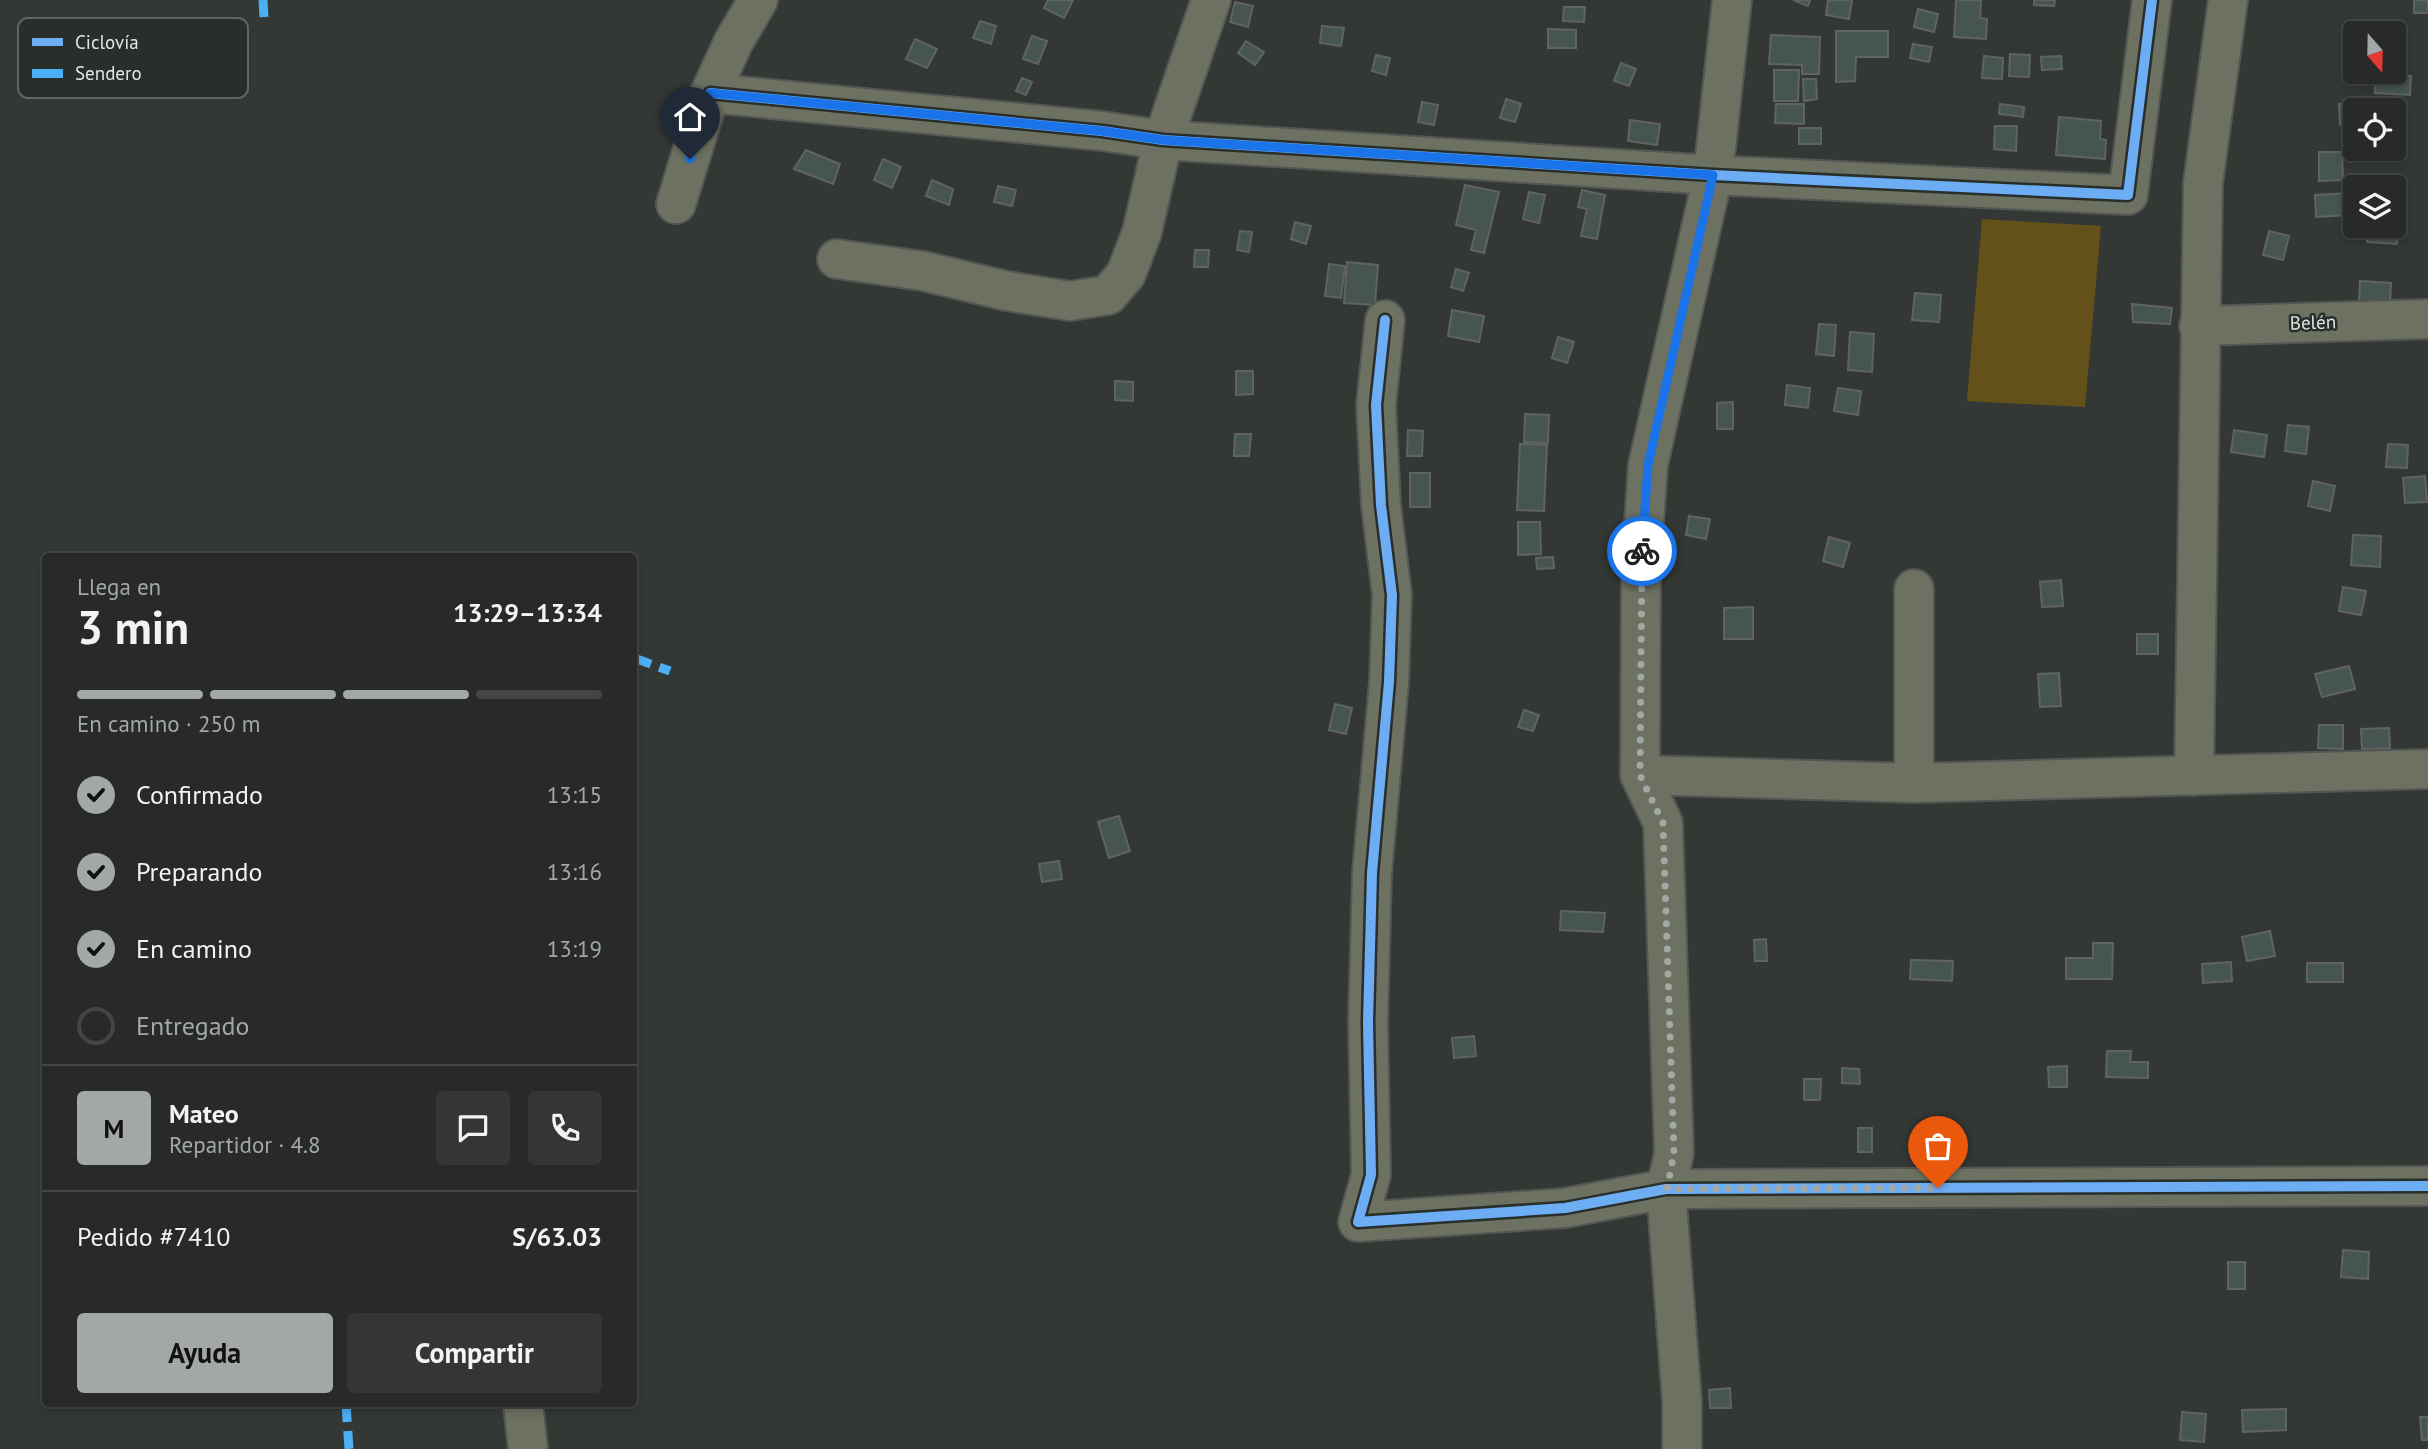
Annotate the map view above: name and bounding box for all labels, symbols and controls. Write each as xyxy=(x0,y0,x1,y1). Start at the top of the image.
legend xyxy=(18,18,248,98)
north arrow xyxy=(2343,21,2406,84)
map controls xyxy=(2343,21,2406,238)
text: Ciclovía xyxy=(75,30,139,54)
text: Sendero xyxy=(75,61,142,85)
pin xyxy=(660,87,720,159)
icon: home xyxy=(671,98,709,136)
button: locate xyxy=(2343,98,2406,161)
button: layers xyxy=(2343,175,2406,238)
street label: Belén xyxy=(2289,309,2337,335)
courier xyxy=(1607,516,1677,586)
icon: bike xyxy=(1623,532,1661,570)
text: Llega en xyxy=(77,572,161,601)
text: 13:29–13:34 xyxy=(453,596,602,629)
text: 3 min xyxy=(77,597,189,657)
text: En camino · 250 m xyxy=(77,709,260,738)
icon: check xyxy=(77,776,115,814)
text: Confirmado xyxy=(136,778,263,811)
text: 13:15 xyxy=(547,780,602,809)
icon: check xyxy=(77,853,115,891)
text: Preparando xyxy=(136,855,263,888)
text: 13:16 xyxy=(547,857,602,886)
icon: check xyxy=(77,930,115,968)
text: En camino xyxy=(136,932,252,965)
text: 13:19 xyxy=(547,934,602,963)
text: Entregado xyxy=(136,1009,250,1042)
button: chat xyxy=(436,1091,510,1165)
button: phone xyxy=(528,1091,602,1165)
text: Mateo xyxy=(169,1097,239,1130)
text: M xyxy=(104,1112,124,1145)
pin xyxy=(1908,1116,1968,1188)
icon: bag xyxy=(1919,1127,1957,1165)
text: Repartidor · 4.8 xyxy=(169,1130,321,1159)
text: Pedido #7410 xyxy=(77,1220,230,1253)
text: S/63.03 xyxy=(512,1220,602,1253)
button: Ayuda xyxy=(77,1313,333,1393)
button: Compartir xyxy=(347,1313,602,1393)

